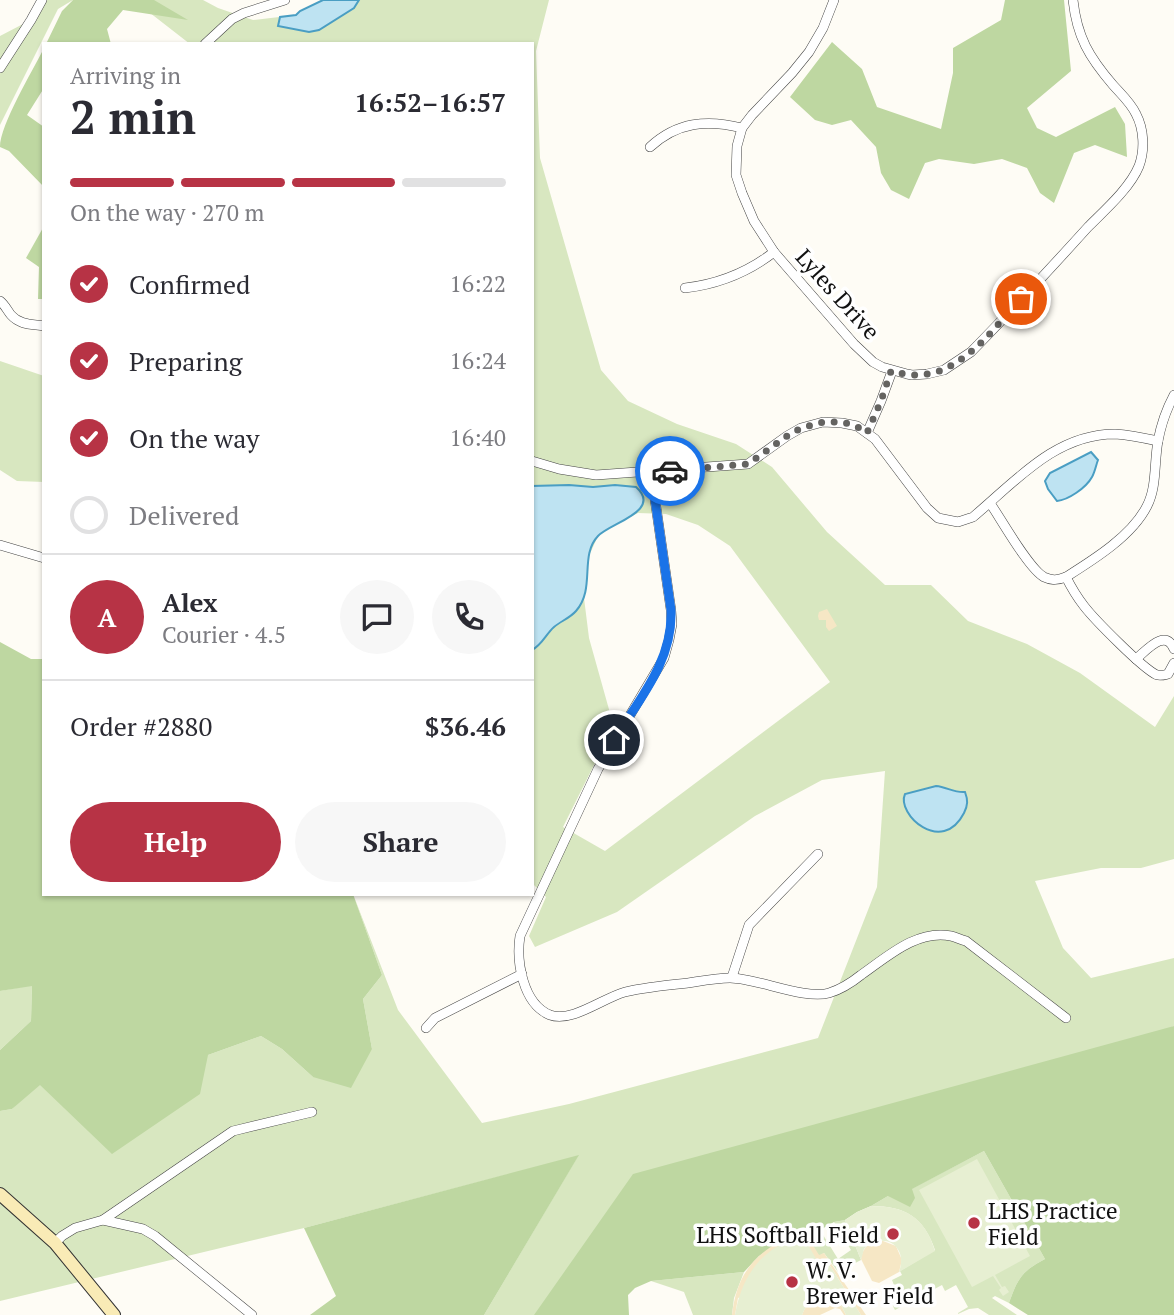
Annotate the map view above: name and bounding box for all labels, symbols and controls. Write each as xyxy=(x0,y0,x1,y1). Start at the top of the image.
text: Arriving in xyxy=(70,60,181,91)
text: 16:52–16:57 xyxy=(354,85,506,119)
text: 2 min xyxy=(70,86,196,147)
text: On the way · 270 m xyxy=(70,197,264,228)
street label: Lyles Drive xyxy=(789,242,887,346)
icon: check xyxy=(70,265,108,303)
text: Confirmed xyxy=(129,267,250,301)
text: 16:22 xyxy=(449,268,506,299)
pin xyxy=(991,269,1051,329)
icon: bag xyxy=(1002,280,1040,318)
icon: check xyxy=(70,342,108,380)
text: Preparing xyxy=(129,344,242,378)
text: 16:24 xyxy=(449,345,506,376)
icon: check xyxy=(70,419,108,457)
text: On the way xyxy=(129,421,260,455)
text: 16:40 xyxy=(449,422,506,453)
courier xyxy=(635,436,705,506)
icon: car xyxy=(651,452,689,490)
text: Delivered xyxy=(129,498,239,532)
button: chat xyxy=(340,580,414,654)
button: phone xyxy=(432,580,506,654)
text: Alex xyxy=(162,585,218,619)
text: A xyxy=(98,600,116,634)
text: Courier · 4.5 xyxy=(162,619,286,650)
text: Order #2880 xyxy=(70,709,212,743)
text: $36.46 xyxy=(425,709,506,743)
pin xyxy=(584,710,644,770)
icon: home xyxy=(595,721,633,759)
button: Help xyxy=(70,802,281,882)
button: Share xyxy=(295,802,506,882)
place label: LHS Practice Field xyxy=(988,1195,1117,1252)
marker: LHS Practice Field xyxy=(966,1215,982,1231)
place label: LHS Softball Field xyxy=(696,1219,879,1250)
marker: LHS Softball Field xyxy=(885,1226,901,1242)
place label: W. V. Brewer Field xyxy=(806,1254,934,1311)
marker: W. V. Brewer Field xyxy=(784,1274,800,1290)

